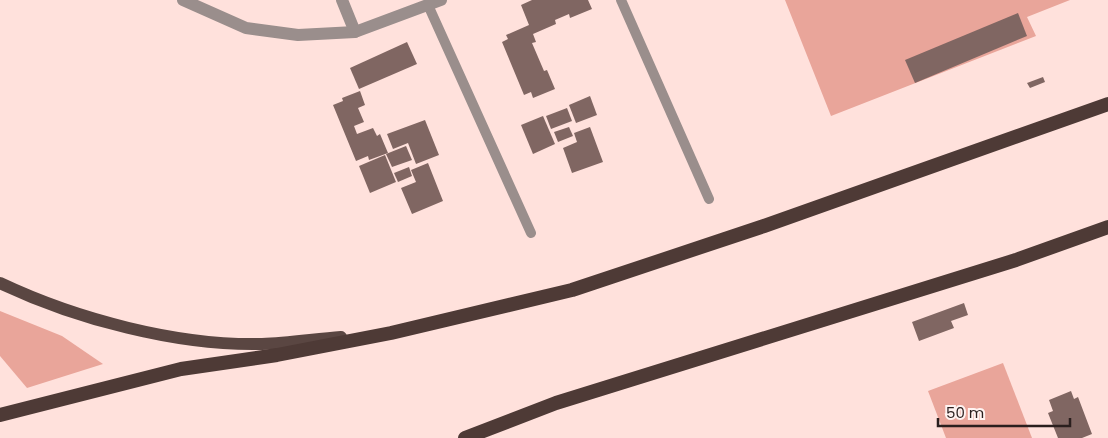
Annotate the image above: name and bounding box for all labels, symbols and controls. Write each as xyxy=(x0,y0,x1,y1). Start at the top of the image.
scale bar xyxy=(938,396,1070,428)
text: 50 m xyxy=(946,402,984,423)

